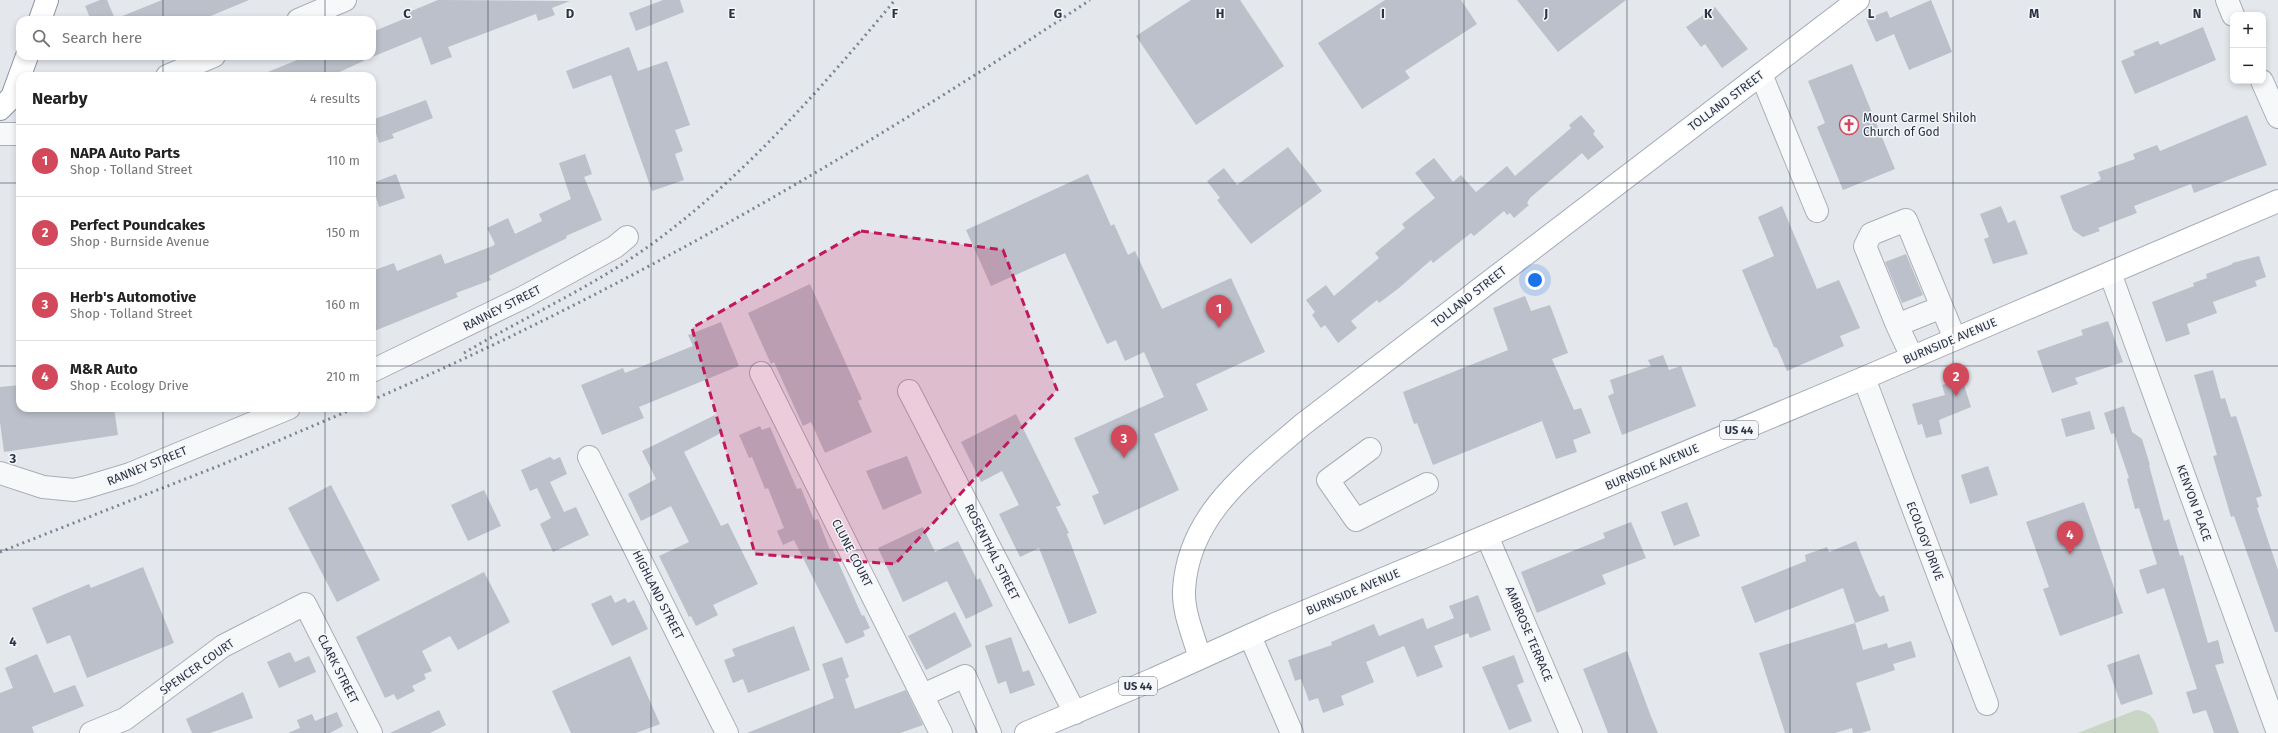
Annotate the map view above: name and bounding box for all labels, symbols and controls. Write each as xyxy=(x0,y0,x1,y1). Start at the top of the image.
text: C xyxy=(403,6,411,21)
text: D xyxy=(566,6,575,21)
text: E xyxy=(729,6,736,21)
text: F xyxy=(892,6,899,21)
text: G xyxy=(1054,6,1062,21)
text: H xyxy=(1216,6,1224,21)
text: I xyxy=(1381,6,1385,21)
text: J xyxy=(1543,6,1548,21)
text: K xyxy=(1704,6,1713,21)
text: L xyxy=(1868,6,1875,21)
text: M xyxy=(2029,6,2039,21)
text: N xyxy=(2193,6,2201,21)
map controls xyxy=(2230,12,2266,84)
button: + xyxy=(2230,12,2266,48)
search box xyxy=(16,16,376,60)
icon: search xyxy=(30,27,52,49)
text: Search here xyxy=(62,29,142,47)
button: − xyxy=(2230,48,2266,84)
street label: TOLLAND STREET xyxy=(1686,68,1767,134)
text: Nearby xyxy=(32,88,87,109)
text: 4 results xyxy=(310,91,360,106)
place label: Mount Carmel Shiloh Church of God xyxy=(1863,111,1977,139)
church icon: Mount Carmel Shiloh Church of God xyxy=(1838,114,1860,136)
text: NAPA Auto Parts xyxy=(70,144,180,162)
text: 1 xyxy=(42,153,48,168)
text: 110 m xyxy=(327,153,360,168)
text: Shop · Tolland Street xyxy=(70,162,192,177)
text: Perfect Poundcakes xyxy=(70,216,205,234)
text: 2 xyxy=(42,225,48,240)
text: 150 m xyxy=(326,225,360,240)
text: Shop · Burnside Avenue xyxy=(70,234,209,249)
street label: TOLLAND STREET xyxy=(1429,263,1510,330)
your location xyxy=(1525,270,1545,290)
street label: RANNEY STREET xyxy=(461,282,544,334)
text: Herb's Automotive xyxy=(70,288,196,306)
pin: 1 xyxy=(1206,295,1232,328)
text: 3 xyxy=(42,297,48,312)
text: 160 m xyxy=(326,297,360,312)
text: Shop · Tolland Street xyxy=(70,306,192,321)
street label: BURNSIDE AVENUE xyxy=(1901,315,1999,367)
text: M&R Auto xyxy=(70,360,138,378)
pin: 2 xyxy=(1943,363,1969,396)
text: 4 xyxy=(41,369,49,384)
text: 210 m xyxy=(326,369,360,384)
text: Shop · Ecology Drive xyxy=(70,378,189,393)
road number: US 44 xyxy=(1720,421,1758,439)
pin: 3 xyxy=(1111,425,1137,458)
street label: BURNSIDE AVENUE xyxy=(1603,441,1701,493)
street label: RANNEY STREET xyxy=(105,443,190,488)
text: 3 xyxy=(9,451,17,466)
street label: KENYON PLACE xyxy=(2174,463,2214,543)
street label: ECOLOGY DRIVE xyxy=(1904,500,1946,582)
street label: ROSENTHAL STREET xyxy=(962,502,1023,603)
street label: CLUNE COURT xyxy=(829,517,875,590)
pin: 4 xyxy=(2057,521,2083,554)
street label: HIGHLAND STREET xyxy=(629,548,687,643)
street label: BURNSIDE AVENUE xyxy=(1304,566,1402,618)
street label: AMBROSE TERRACE xyxy=(1503,584,1555,684)
street label: CLARK STREET xyxy=(315,632,362,707)
text: 4 xyxy=(9,634,17,649)
street label: SPENCER COURT xyxy=(157,636,238,698)
road number: US 44 xyxy=(1119,677,1157,695)

